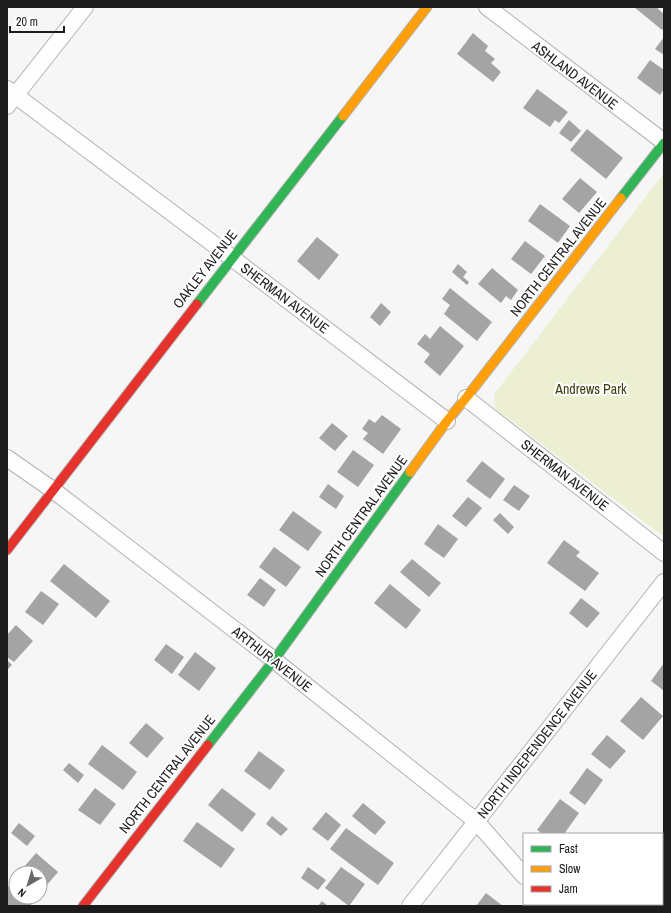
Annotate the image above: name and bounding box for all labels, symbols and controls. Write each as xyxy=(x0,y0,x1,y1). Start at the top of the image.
scale bar xyxy=(10,8,64,34)
text: 20 m xyxy=(16,14,38,30)
street label: ASHLAND AVENUE xyxy=(528,36,622,113)
street label: NORTH CENTRAL AVENUE xyxy=(506,194,610,320)
street label: OAKLEY AVENUE xyxy=(169,226,241,312)
street label: SHERMAN AVENUE xyxy=(237,259,333,337)
park label: Andrews Park xyxy=(554,380,627,398)
street label: SHERMAN AVENUE xyxy=(518,435,612,515)
street label: NORTH CENTRAL AVENUE xyxy=(311,452,411,580)
street label: ARTHUR AVENUE xyxy=(228,622,316,696)
street label: NORTH INDEPENDENCE AVENUE xyxy=(473,666,601,822)
street label: NORTH CENTRAL AVENUE xyxy=(115,711,219,837)
legend xyxy=(523,833,663,905)
text: Fast xyxy=(559,841,578,857)
text: Slow xyxy=(559,861,581,877)
north arrow xyxy=(8,865,48,905)
text: Jam xyxy=(559,881,578,897)
text: N xyxy=(15,885,29,900)

